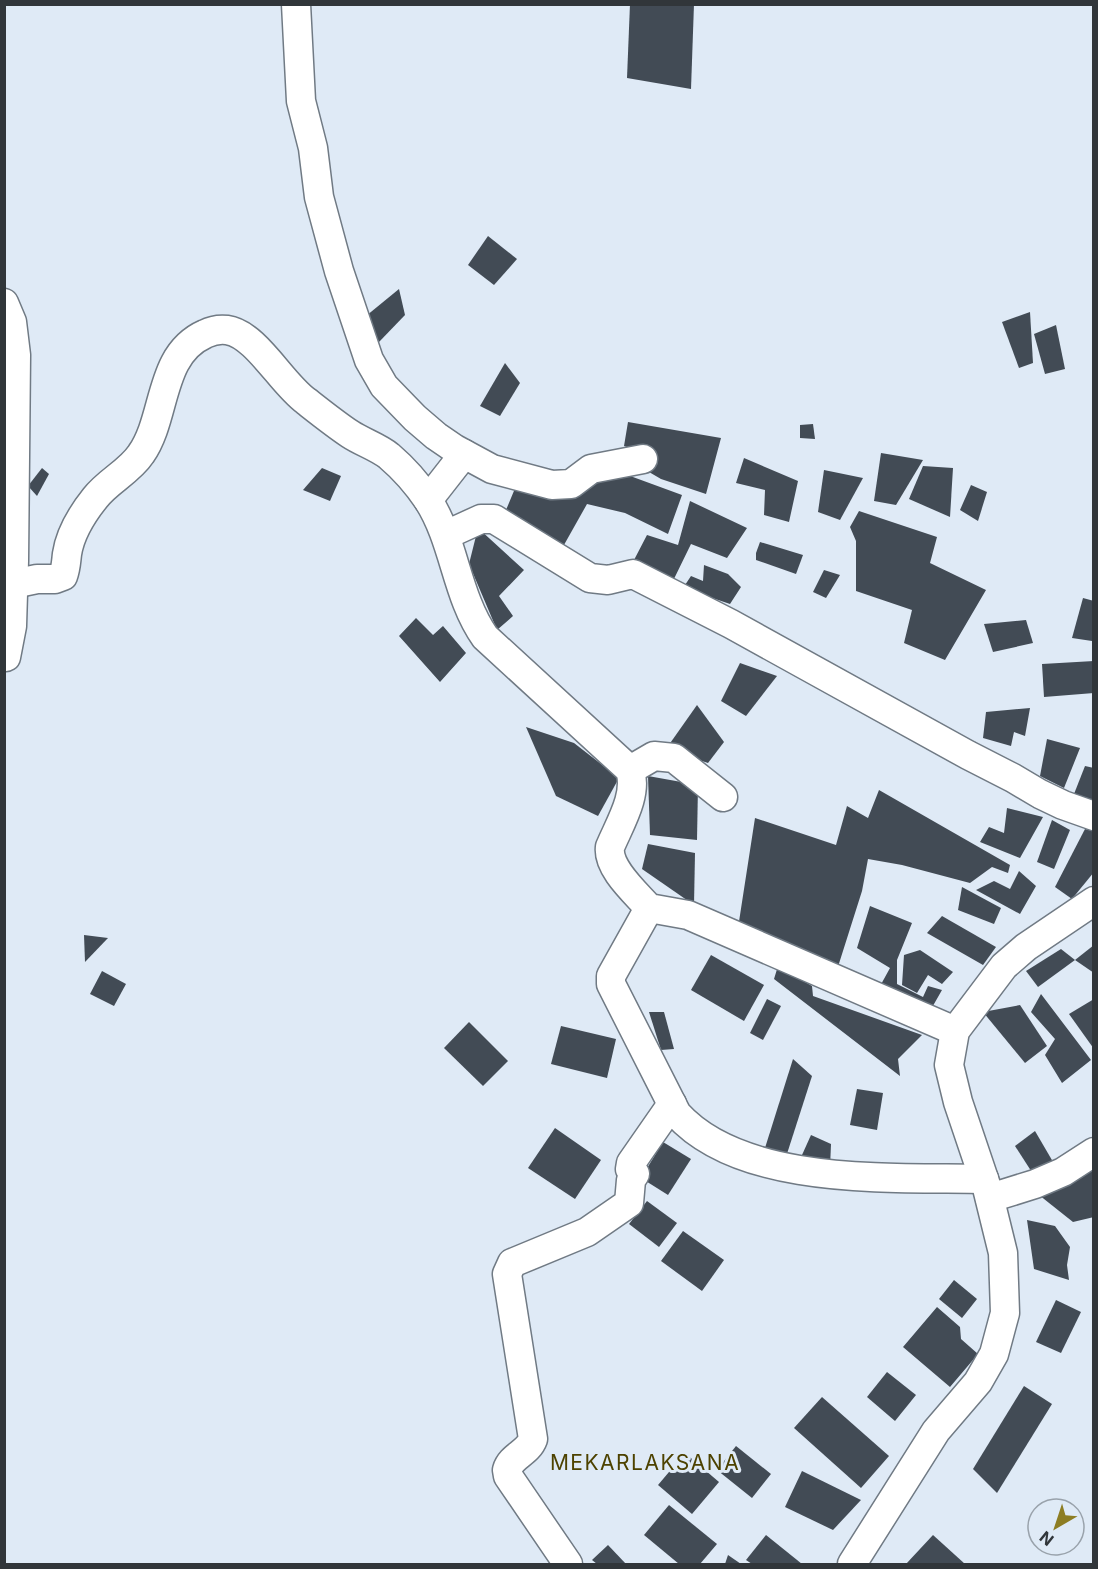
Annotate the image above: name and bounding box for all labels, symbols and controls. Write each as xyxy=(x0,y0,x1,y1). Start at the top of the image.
district label: MEKARLAKSANA xyxy=(550,1450,740,1475)
north arrow xyxy=(1026,1497,1086,1557)
text: N xyxy=(1036,1527,1058,1550)

